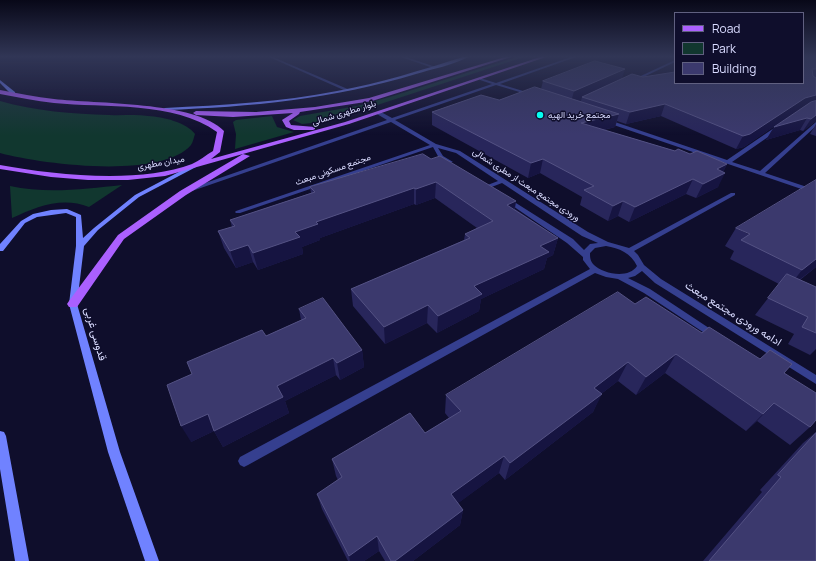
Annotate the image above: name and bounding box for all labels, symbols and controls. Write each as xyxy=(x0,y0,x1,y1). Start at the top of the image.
legend xyxy=(674,12,804,84)
text: Road xyxy=(712,20,740,37)
text: Park xyxy=(712,40,736,57)
text: Building xyxy=(712,60,756,77)
street label: بلوار مطهری شمالی xyxy=(311,98,377,128)
marker: مجتمع خرید الهیه xyxy=(535,110,545,120)
place label: مجتمع خرید الهیه xyxy=(548,110,611,120)
street label: ورودی مجتمع مبعث از مطری شمالی xyxy=(470,146,582,224)
street label: مجتمع مسکونی مبعث xyxy=(294,152,372,188)
street label: میدان مطهری xyxy=(136,154,186,172)
street label: ادامه ورودی مجتمع مبعث xyxy=(682,279,784,349)
street label: قدوسی غربی xyxy=(81,306,109,362)

